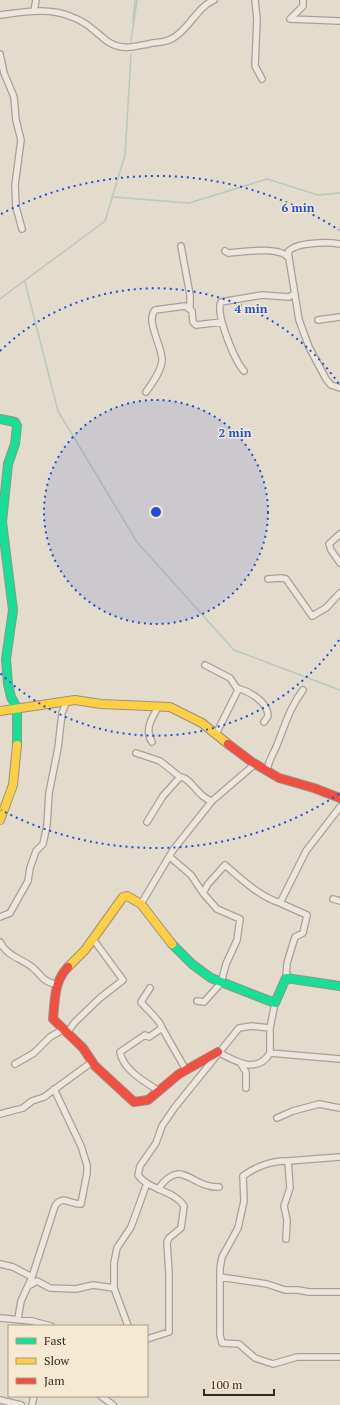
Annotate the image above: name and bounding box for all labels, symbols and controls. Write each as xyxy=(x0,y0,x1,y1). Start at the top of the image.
text: 6 min xyxy=(282,200,315,215)
text: 4 min xyxy=(235,301,268,316)
text: 2 min xyxy=(219,425,252,440)
centre of rings xyxy=(149,505,163,519)
legend xyxy=(8,1325,148,1397)
text: Fast xyxy=(44,1333,67,1348)
text: Slow xyxy=(44,1353,70,1368)
scale bar xyxy=(204,1371,274,1397)
text: Jam xyxy=(44,1373,65,1388)
text: 100 m xyxy=(210,1377,243,1392)

